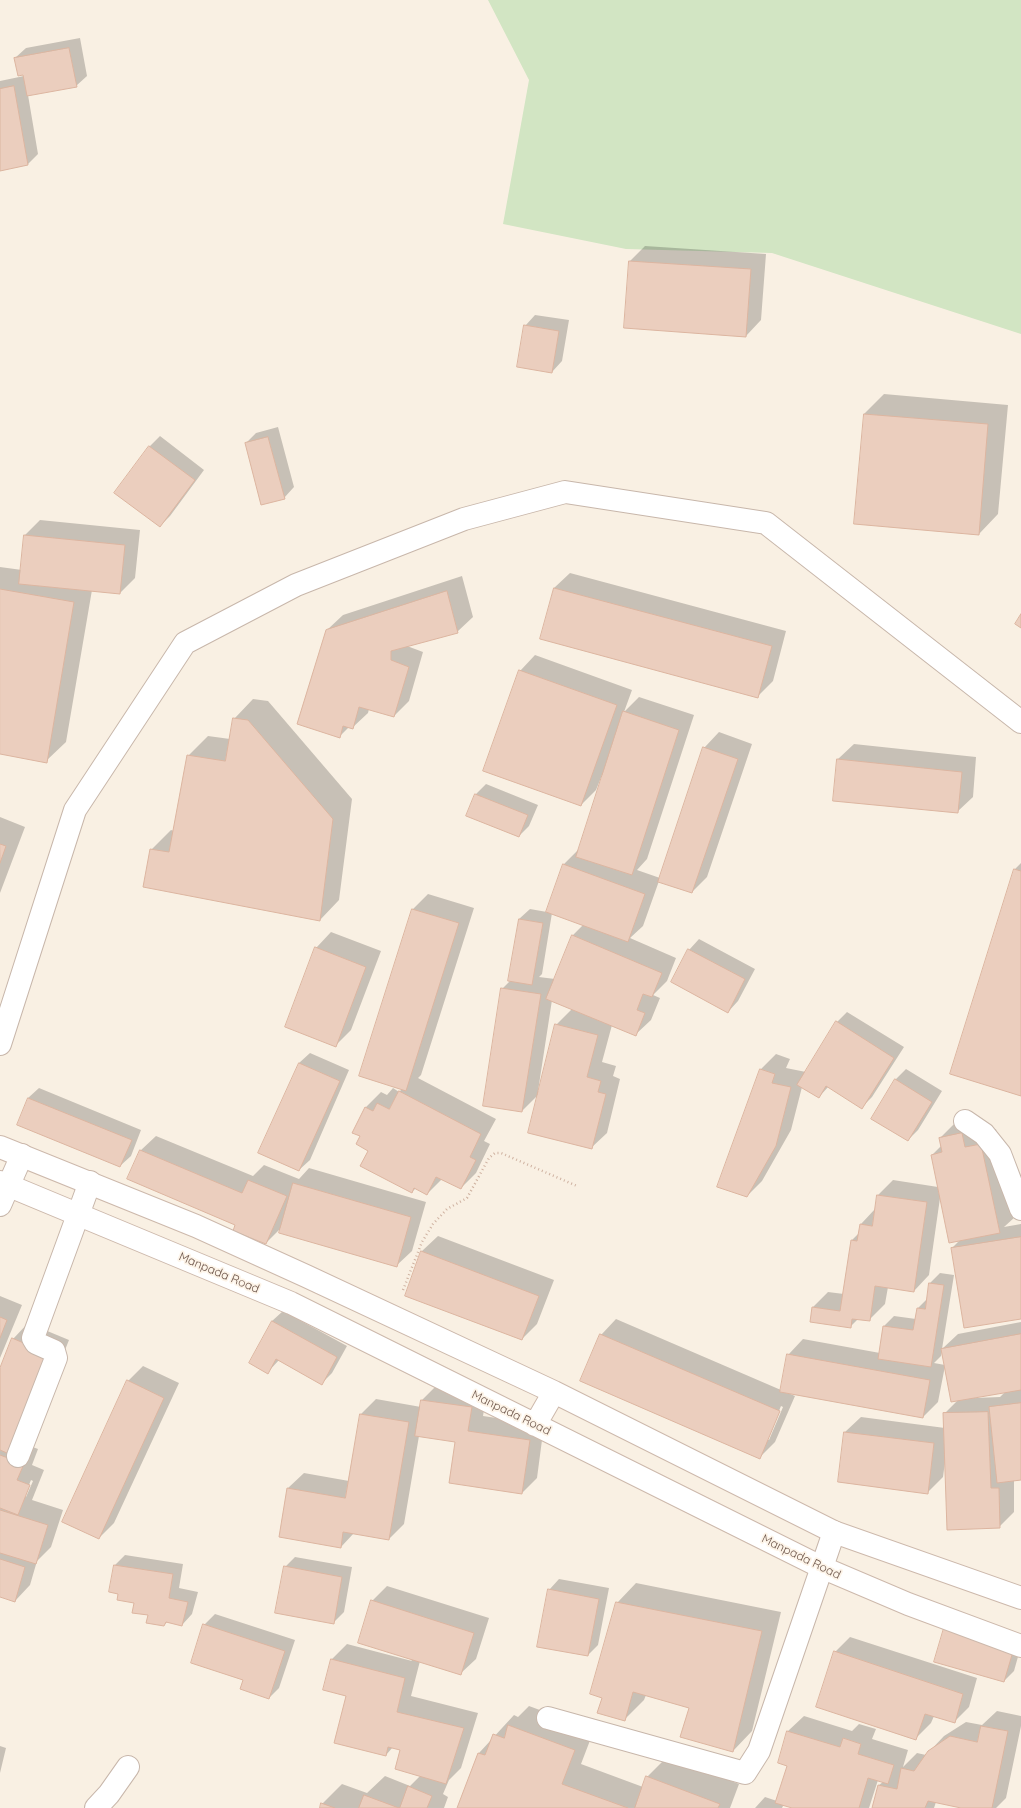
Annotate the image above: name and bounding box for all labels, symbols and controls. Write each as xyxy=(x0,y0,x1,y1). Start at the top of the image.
street label: Manpada Road xyxy=(176,1250,262,1296)
street label: Manpada Road xyxy=(469,1388,553,1438)
street label: Manpada Road xyxy=(759,1532,843,1582)

